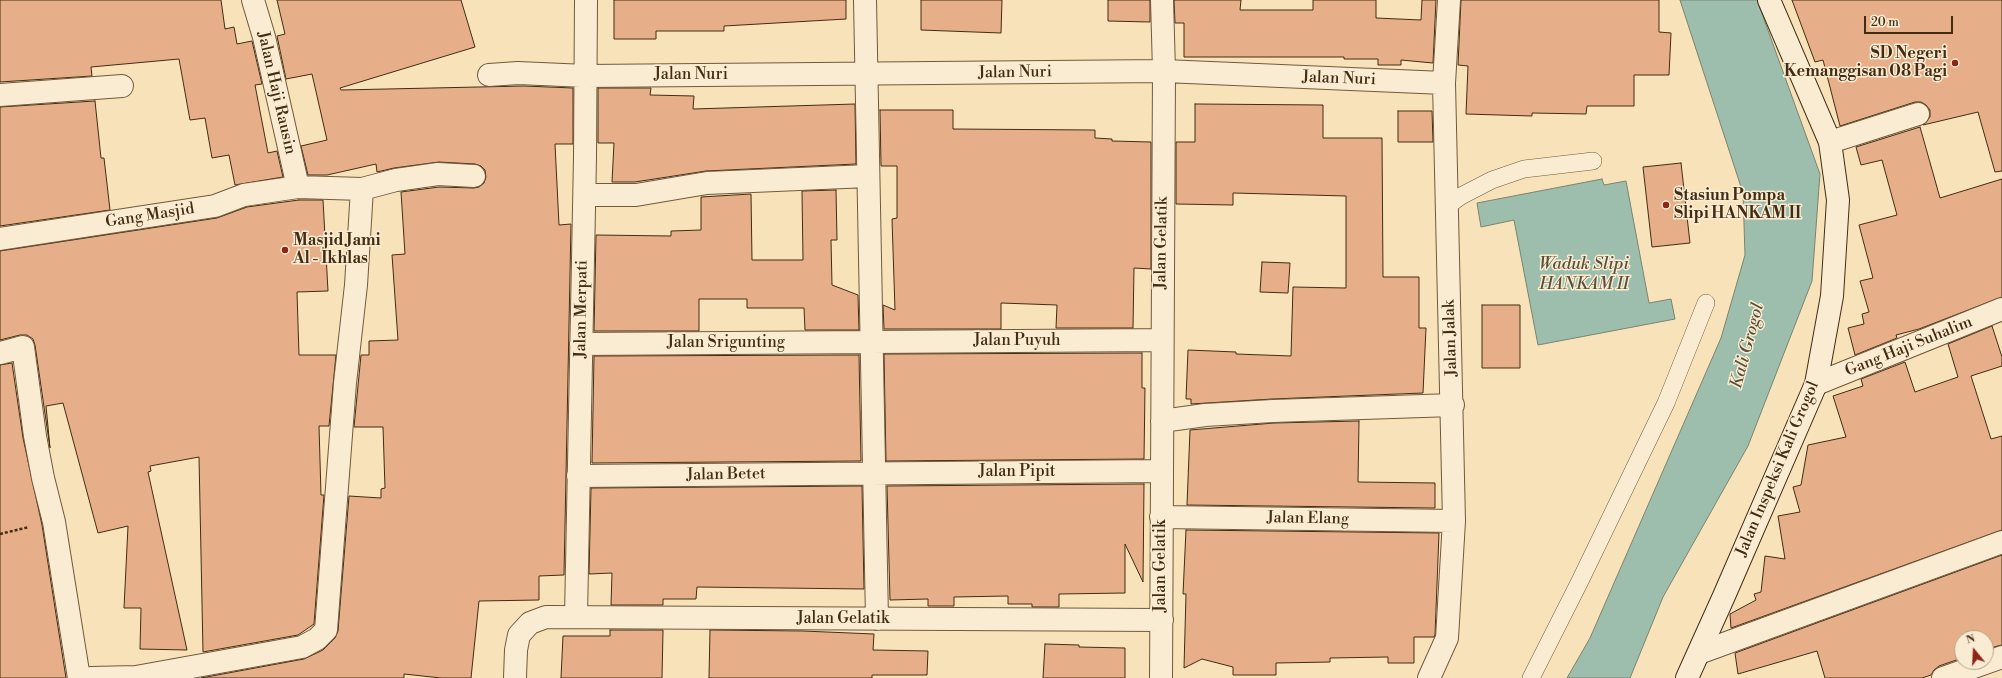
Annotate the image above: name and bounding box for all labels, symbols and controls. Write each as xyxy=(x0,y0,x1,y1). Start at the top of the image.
scale bar xyxy=(1866,8,1955,34)
text: 20 m xyxy=(1871,15,1899,30)
street label: Jalan Haji Rausin xyxy=(253,30,299,156)
place label: SD Negeri Kemanggisan 08 Pagi xyxy=(1784,44,1947,82)
marker: SD Negeri Kemanggisan 08 Pagi xyxy=(1950,58,1960,68)
street label: Jalan Nuri xyxy=(978,63,1052,83)
street label: Jalan Nuri xyxy=(654,65,728,85)
street label: Jalan Nuri xyxy=(1302,68,1376,90)
place label: Stasiun Pompa Slipi HANKAM II xyxy=(1674,186,1801,224)
street label: Jalan Gelatik xyxy=(1152,197,1172,289)
street label: Gang Masjid xyxy=(104,199,196,233)
marker: Stasiun Pompa Slipi HANKAM II xyxy=(1661,200,1671,210)
place label: Masjid Jami Al - Ikhlas xyxy=(293,231,381,269)
marker: Masjid Jami Al - Ikhlas xyxy=(280,245,290,255)
water label: Waduk Slipi HANKAM II xyxy=(1539,255,1629,295)
street label: Jalan Merpati xyxy=(572,260,592,358)
street label: Jalan Jalak xyxy=(1440,299,1462,377)
water label: Kali Grogol xyxy=(1727,301,1769,391)
street label: Gang Haji Suhalim xyxy=(1843,313,1975,381)
street label: Jalan Puyuh xyxy=(973,331,1061,351)
street label: Jalan Srigunting xyxy=(667,333,785,353)
street label: Jalan Inspeksi Kali Grogol xyxy=(1732,379,1824,559)
street label: Jalan Pipit xyxy=(979,462,1055,482)
street label: Jalan Betet xyxy=(686,465,766,485)
street label: Jalan Elang xyxy=(1267,509,1349,529)
street label: Jalan Gelatik xyxy=(1151,520,1171,612)
street label: Jalan Gelatik xyxy=(797,609,889,629)
north arrow xyxy=(1954,630,1994,670)
text: N xyxy=(1964,632,1977,648)

